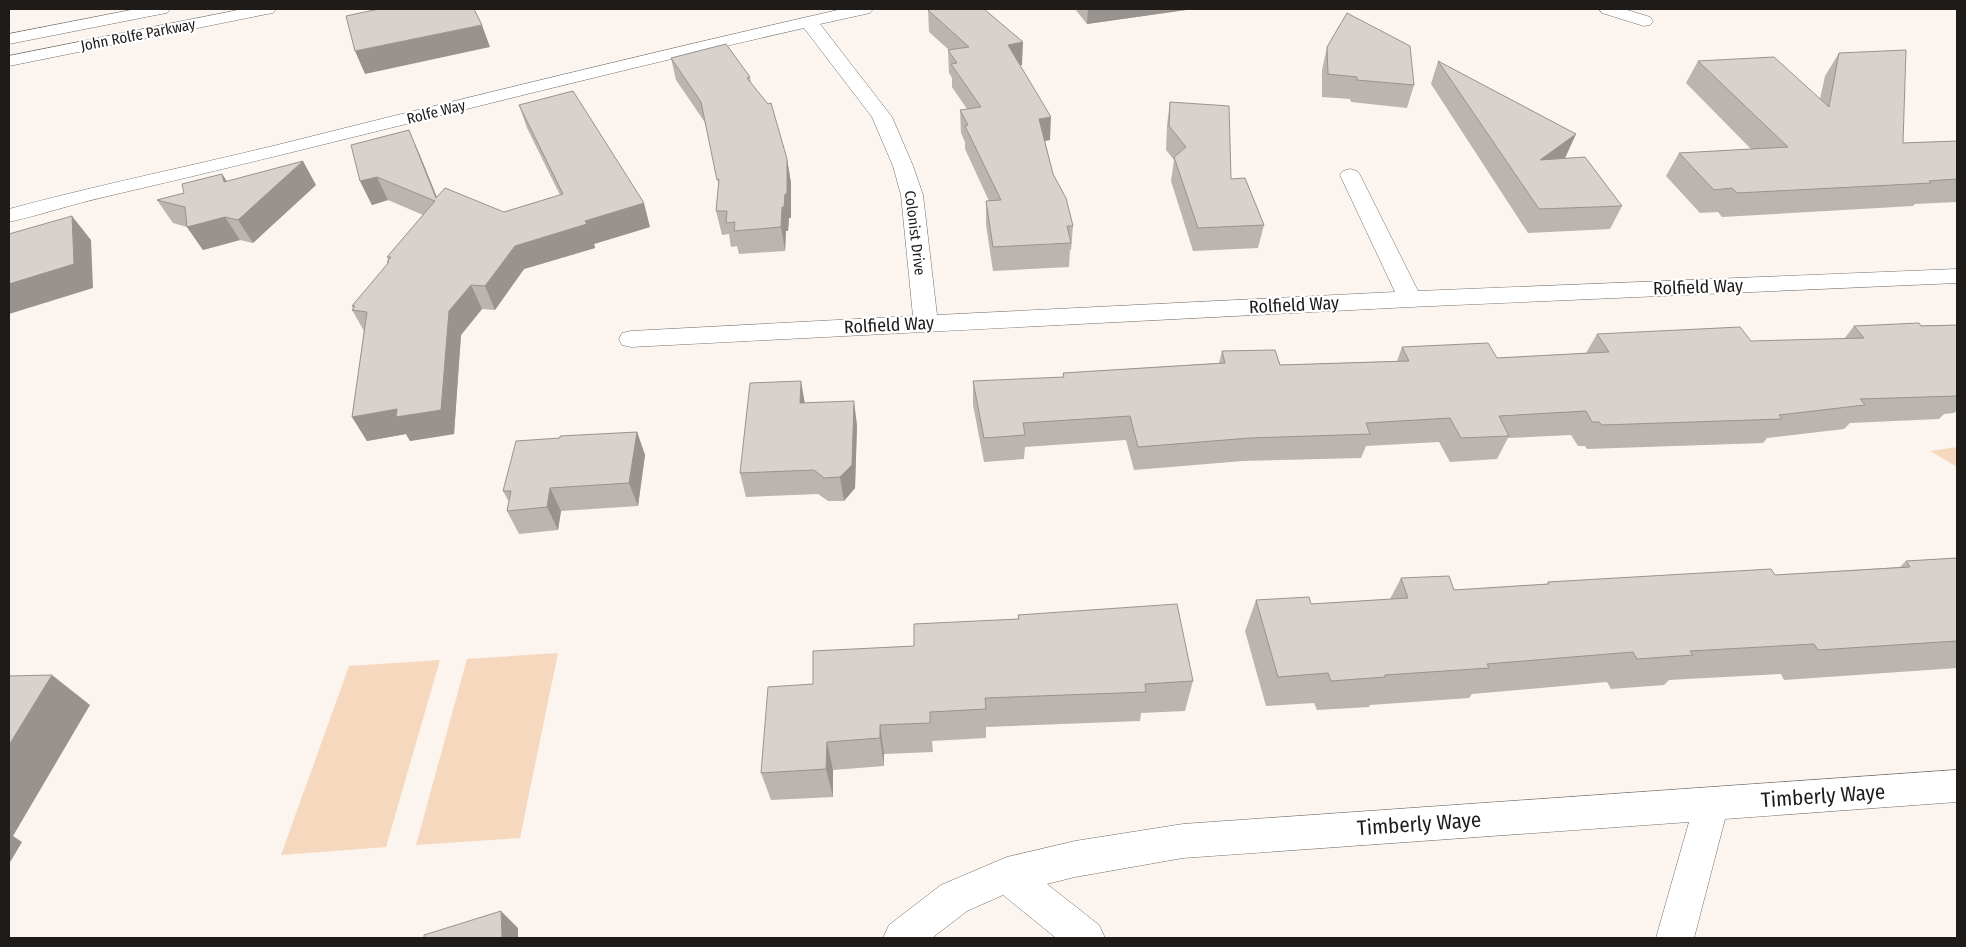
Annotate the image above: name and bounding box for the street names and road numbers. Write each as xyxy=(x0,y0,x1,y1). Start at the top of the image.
street label: John Rolfe Parkway xyxy=(79,15,197,55)
street label: Rolfe Way xyxy=(405,96,467,128)
street label: Colonist Drive xyxy=(901,190,929,276)
street label: Rolfield Way xyxy=(1653,274,1743,300)
street label: Rolfield Way xyxy=(1248,292,1340,318)
street label: Rolfield Way xyxy=(843,312,935,338)
street label: Timberly Waye xyxy=(1760,779,1886,813)
street label: Timberly Waye xyxy=(1356,807,1482,841)

